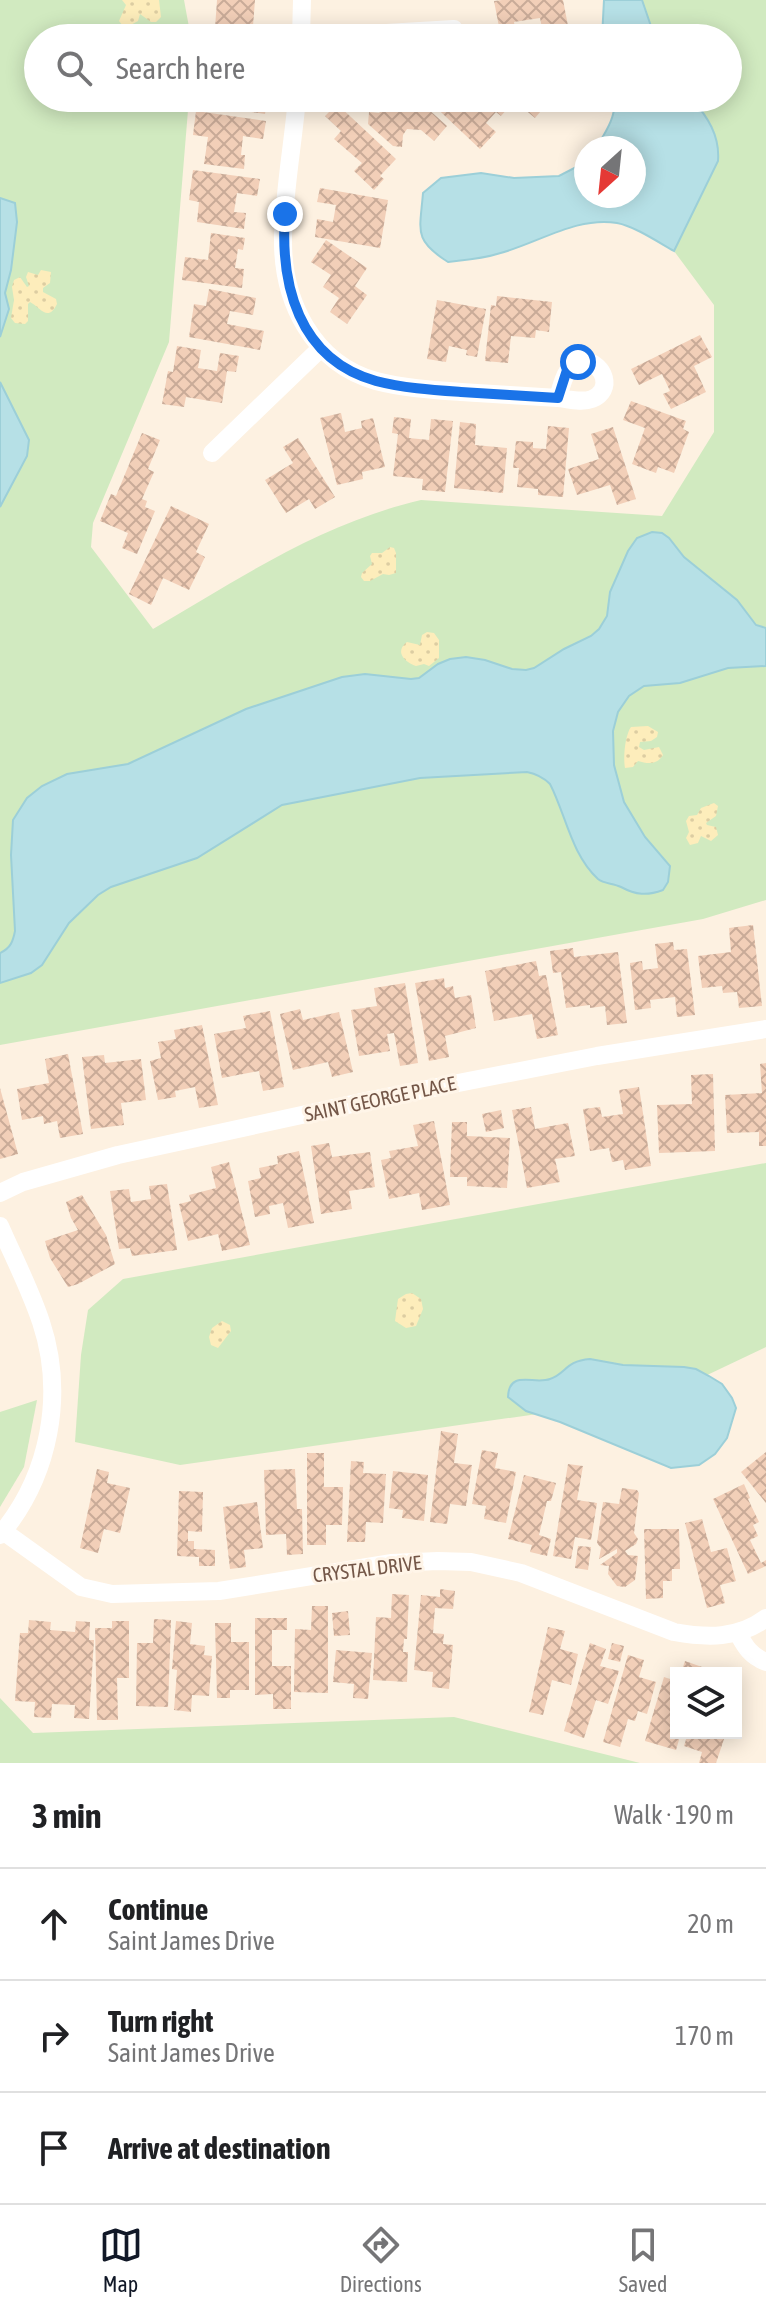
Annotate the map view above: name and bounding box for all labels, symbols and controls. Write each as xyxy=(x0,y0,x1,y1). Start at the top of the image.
search box xyxy=(24,24,742,112)
icon: search xyxy=(52,46,96,90)
text: Search here xyxy=(116,51,245,85)
north arrow xyxy=(574,136,646,208)
route end xyxy=(267,196,303,232)
route start xyxy=(560,344,596,380)
street label: SAINT GEORGE PLACE xyxy=(302,1071,458,1126)
street label: CRYSTAL DRIVE xyxy=(311,1550,423,1587)
map controls xyxy=(670,1667,742,1739)
button: layers xyxy=(670,1667,742,1739)
text: 3 min xyxy=(32,1796,101,1835)
text: Walk · 190 m xyxy=(614,1800,734,1830)
text: Continue xyxy=(108,1892,208,1926)
icon: ahead xyxy=(32,1902,76,1946)
text: 20 m xyxy=(687,1909,734,1939)
text: Saint James Drive xyxy=(108,1926,275,1956)
text: Turn right xyxy=(108,2004,214,2038)
icon: right xyxy=(32,2014,76,2058)
text: 170 m xyxy=(675,2021,734,2051)
text: Saint James Drive xyxy=(108,2038,275,2068)
icon: arrive xyxy=(32,2126,76,2170)
text: Arrive at destination xyxy=(108,2131,330,2165)
tab: Map xyxy=(99,2223,143,2297)
tab: Directions xyxy=(340,2223,422,2297)
tab: Saved xyxy=(619,2223,667,2297)

